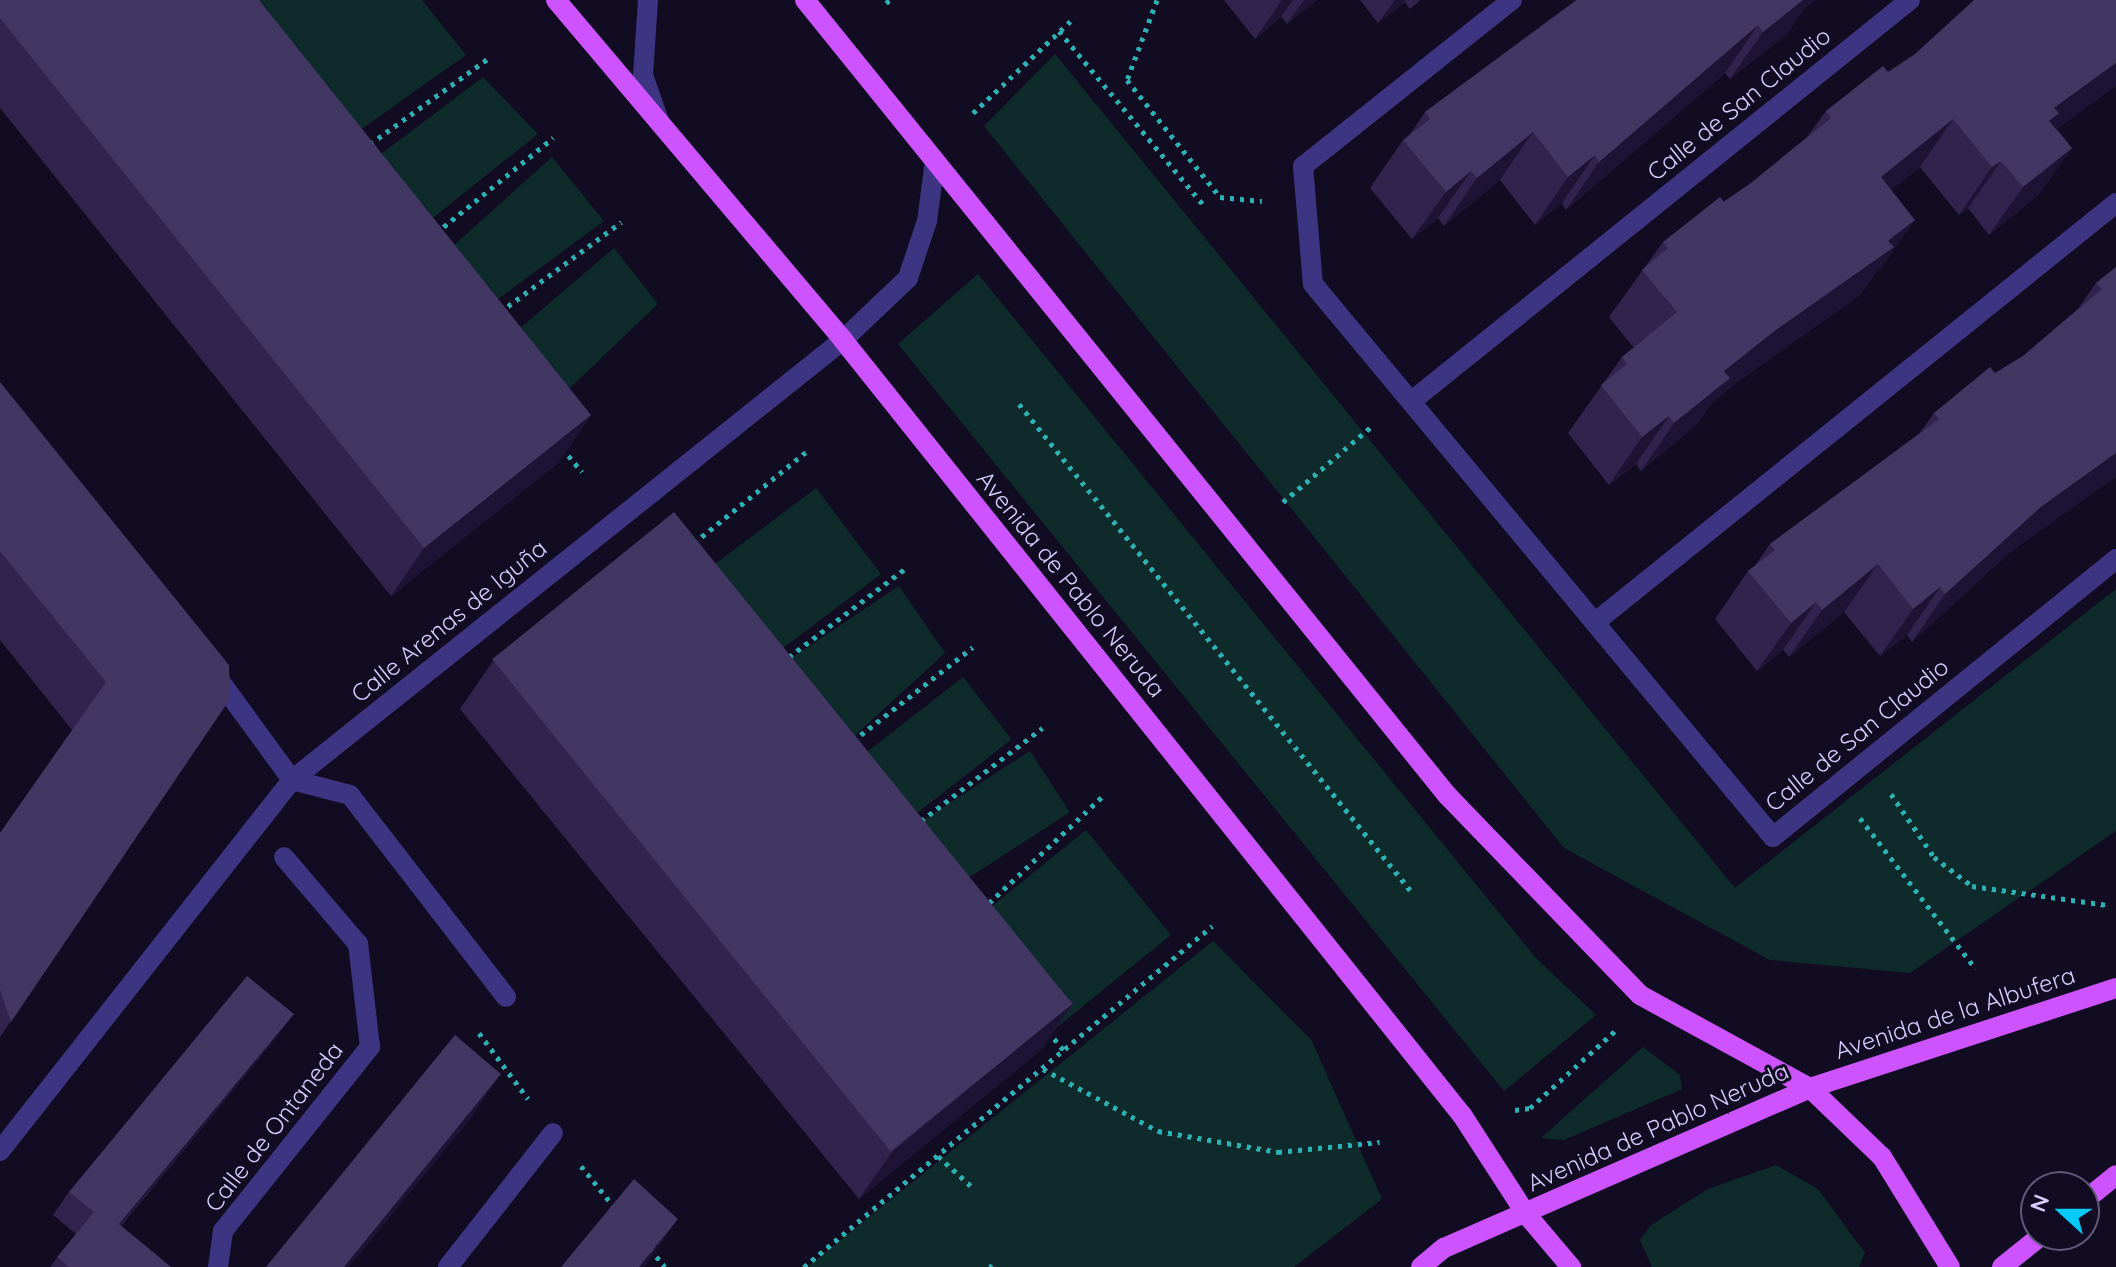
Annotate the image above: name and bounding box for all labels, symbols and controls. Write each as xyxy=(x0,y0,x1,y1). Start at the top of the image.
street label: Calle de San Claudio xyxy=(1642,21,1836,187)
street label: Avenida de Pablo Neruda xyxy=(971,465,1171,703)
street label: Calle Arenas de Iguña xyxy=(346,533,552,709)
street label: Calle de San Claudio xyxy=(1760,652,1954,818)
street label: Avenida de la Albufera xyxy=(1831,961,2079,1065)
street label: Calle de Ontaneda xyxy=(199,1036,349,1218)
street label: Avenida de Pablo Neruda xyxy=(1523,1056,1793,1198)
north arrow xyxy=(2020,1171,2100,1251)
text: N xyxy=(2023,1191,2055,1216)

